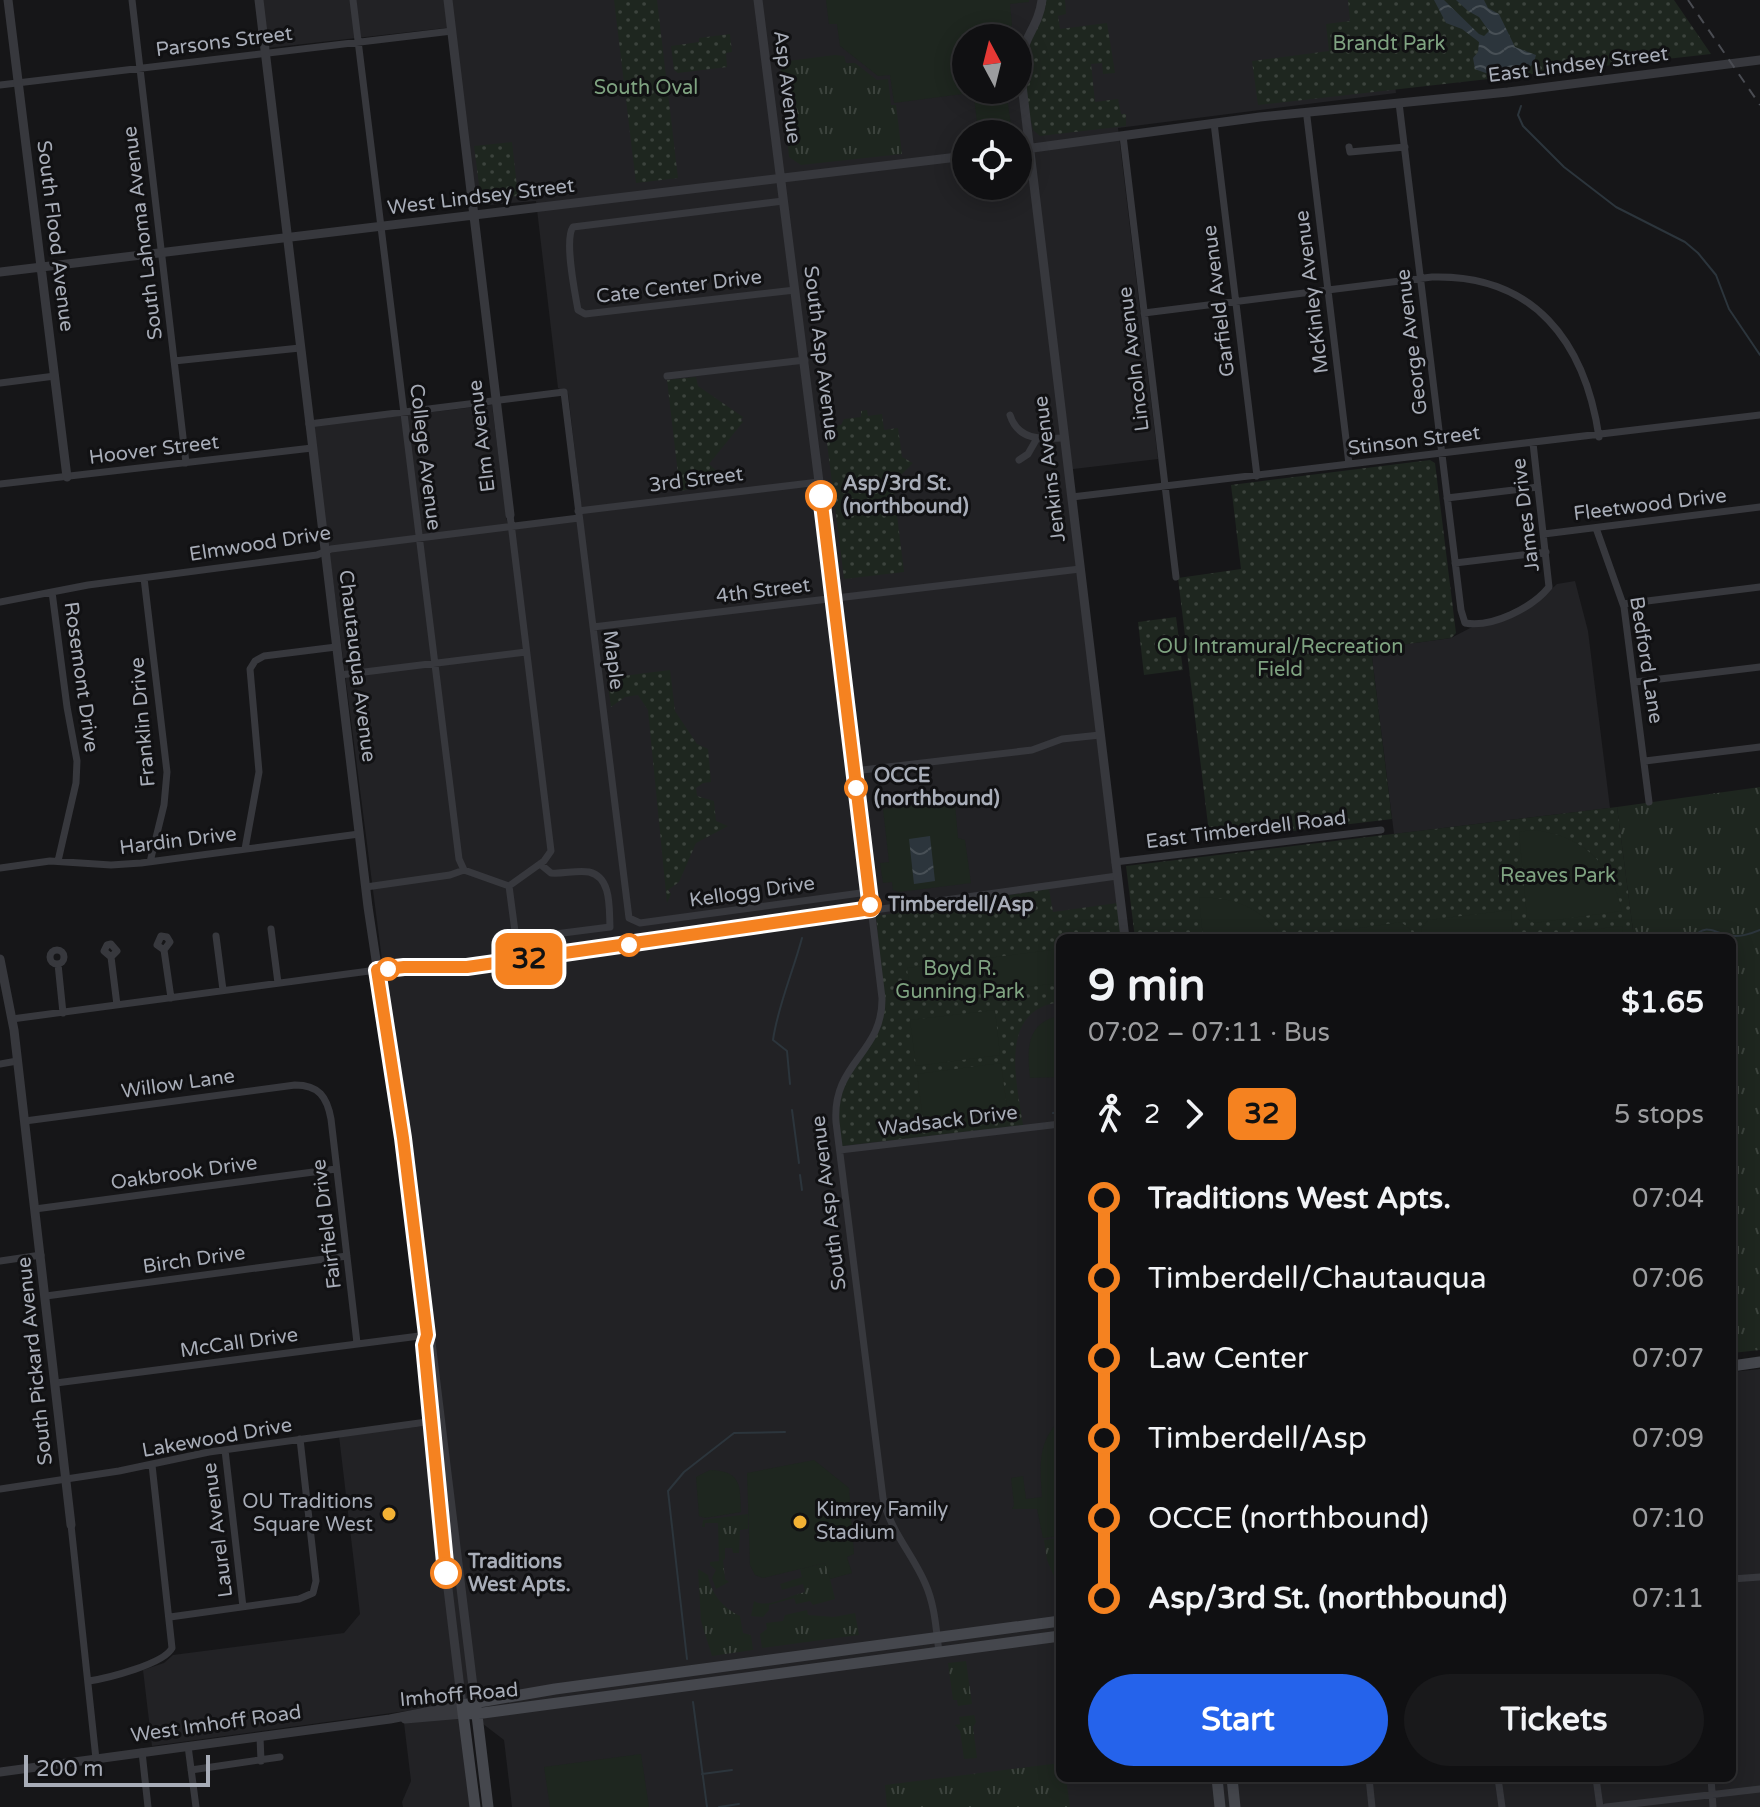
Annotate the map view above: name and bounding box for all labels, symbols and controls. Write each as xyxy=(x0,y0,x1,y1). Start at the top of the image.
street label: Parsons Street xyxy=(154,22,294,62)
north arrow xyxy=(952,24,1032,104)
map controls xyxy=(952,24,1032,200)
street label: Asp Avenue xyxy=(768,29,806,145)
park label: Brandt Park xyxy=(1333,32,1446,56)
street label: East Lindsey Street xyxy=(1486,42,1670,88)
park label: South Oval xyxy=(594,76,698,100)
button: locate xyxy=(952,120,1032,200)
street label: South Lahoma Avenue xyxy=(118,125,168,341)
street label: South Flood Avenue xyxy=(31,139,79,333)
street label: West Lindsey Street xyxy=(386,174,576,220)
street label: McKinley Avenue xyxy=(1290,209,1334,375)
street label: Garfield Avenue xyxy=(1198,224,1240,378)
street label: South Asp Avenue xyxy=(798,264,844,442)
street label: Cate Center Drive xyxy=(595,265,763,309)
street label: George Avenue xyxy=(1391,268,1433,416)
street label: Lincoln Avenue xyxy=(1113,285,1155,433)
street label: Elm Avenue xyxy=(463,379,501,493)
street label: College Avenue xyxy=(404,382,446,532)
street label: Jenkins Avenue xyxy=(1029,394,1071,544)
street label: Stinson Street xyxy=(1347,421,1482,461)
street label: Hoover Street xyxy=(88,430,221,470)
street label: James Drive xyxy=(1507,457,1545,573)
street label: 3rd Street xyxy=(647,462,745,498)
place label: Asp/3rd St. (northbound) xyxy=(843,472,969,519)
marker: Asp/3rd St. (northbound) xyxy=(806,481,836,511)
street label: Fleetwood Drive xyxy=(1572,484,1728,526)
street label: Elmwood Drive xyxy=(187,521,333,567)
street label: Chautauqua Avenue xyxy=(333,569,381,763)
street label: 4th Street xyxy=(715,573,812,609)
street label: Bedford Lane xyxy=(1624,595,1668,725)
street label: Rosemont Drive xyxy=(59,600,103,754)
street label: Maple xyxy=(597,629,629,691)
park label: OU Intramural/Recreation Field xyxy=(1157,635,1403,682)
street label: Franklin Drive xyxy=(125,656,161,788)
place label: OCCE (northbound) xyxy=(874,764,1000,811)
marker: OCCE (northbound) xyxy=(845,777,867,799)
street label: East Timberdell Road xyxy=(1144,806,1348,854)
street label: Hardin Drive xyxy=(118,822,238,860)
park label: Reaves Park xyxy=(1500,864,1616,888)
street label: Kellogg Drive xyxy=(688,871,816,913)
place label: Timberdell/Asp xyxy=(887,893,1034,917)
marker: Timberdell/Asp xyxy=(859,894,881,916)
line badge: 32 xyxy=(493,933,565,985)
unlabelled marker xyxy=(618,934,640,956)
text: 32 xyxy=(511,942,547,976)
park label: Boyd R. Gunning Park xyxy=(895,957,1025,1004)
unlabelled marker xyxy=(377,958,399,980)
text: 9 min xyxy=(1088,960,1205,1013)
text: $1.65 xyxy=(1621,984,1704,1021)
text: 07:02 – 07:11 · Bus xyxy=(1088,1017,1330,1048)
street label: Willow Lane xyxy=(120,1064,236,1104)
icon: walk xyxy=(1088,1092,1132,1136)
icon: forward xyxy=(1172,1092,1216,1136)
text: 32 xyxy=(1244,1097,1280,1131)
text: 2 xyxy=(1144,1099,1160,1130)
text: 5 stops xyxy=(1614,1099,1704,1130)
street label: Wadsack Drive xyxy=(877,1101,1019,1141)
street label: South Asp Avenue xyxy=(806,1114,852,1292)
street label: Oakbrook Drive xyxy=(109,1151,259,1195)
street label: Fairfield Drive xyxy=(307,1158,347,1290)
text: Traditions West Apts. xyxy=(1148,1180,1451,1217)
text: 07:04 xyxy=(1632,1183,1704,1214)
street label: Birch Drive xyxy=(141,1241,247,1279)
street label: South Pickard Avenue xyxy=(12,1256,58,1466)
text: Timberdell/Chautauqua xyxy=(1148,1260,1487,1297)
text: 07:06 xyxy=(1632,1263,1704,1294)
street label: McCall Drive xyxy=(178,1323,300,1363)
text: Law Center xyxy=(1148,1340,1308,1377)
text: 07:07 xyxy=(1632,1343,1704,1374)
street label: Lakewood Drive xyxy=(140,1413,294,1463)
text: Timberdell/Asp xyxy=(1148,1420,1367,1457)
text: 07:09 xyxy=(1632,1423,1704,1454)
street label: Laurel Avenue xyxy=(198,1461,238,1599)
place label: OU Traditions Square West xyxy=(242,1490,373,1537)
place label: Kimrey Family Stadium xyxy=(816,1498,948,1545)
text: OCCE (northbound) xyxy=(1148,1500,1429,1537)
text: 07:10 xyxy=(1632,1503,1704,1534)
marker: OU Traditions Square West xyxy=(380,1505,398,1523)
marker: Kimrey Family Stadium xyxy=(791,1513,809,1531)
place label: Traditions West Apts. xyxy=(467,1550,571,1597)
marker: Traditions West Apts. xyxy=(431,1558,461,1588)
text: Asp/3rd St. (northbound) xyxy=(1148,1580,1507,1617)
text: 07:11 xyxy=(1632,1583,1704,1614)
button: Start xyxy=(1088,1674,1388,1766)
button: Tickets xyxy=(1404,1674,1704,1766)
street label: Imhoff Road xyxy=(399,1678,519,1712)
street label: West Imhoff Road xyxy=(129,1700,303,1748)
scale bar xyxy=(24,1751,210,1787)
text: 200 m xyxy=(36,1756,103,1782)

